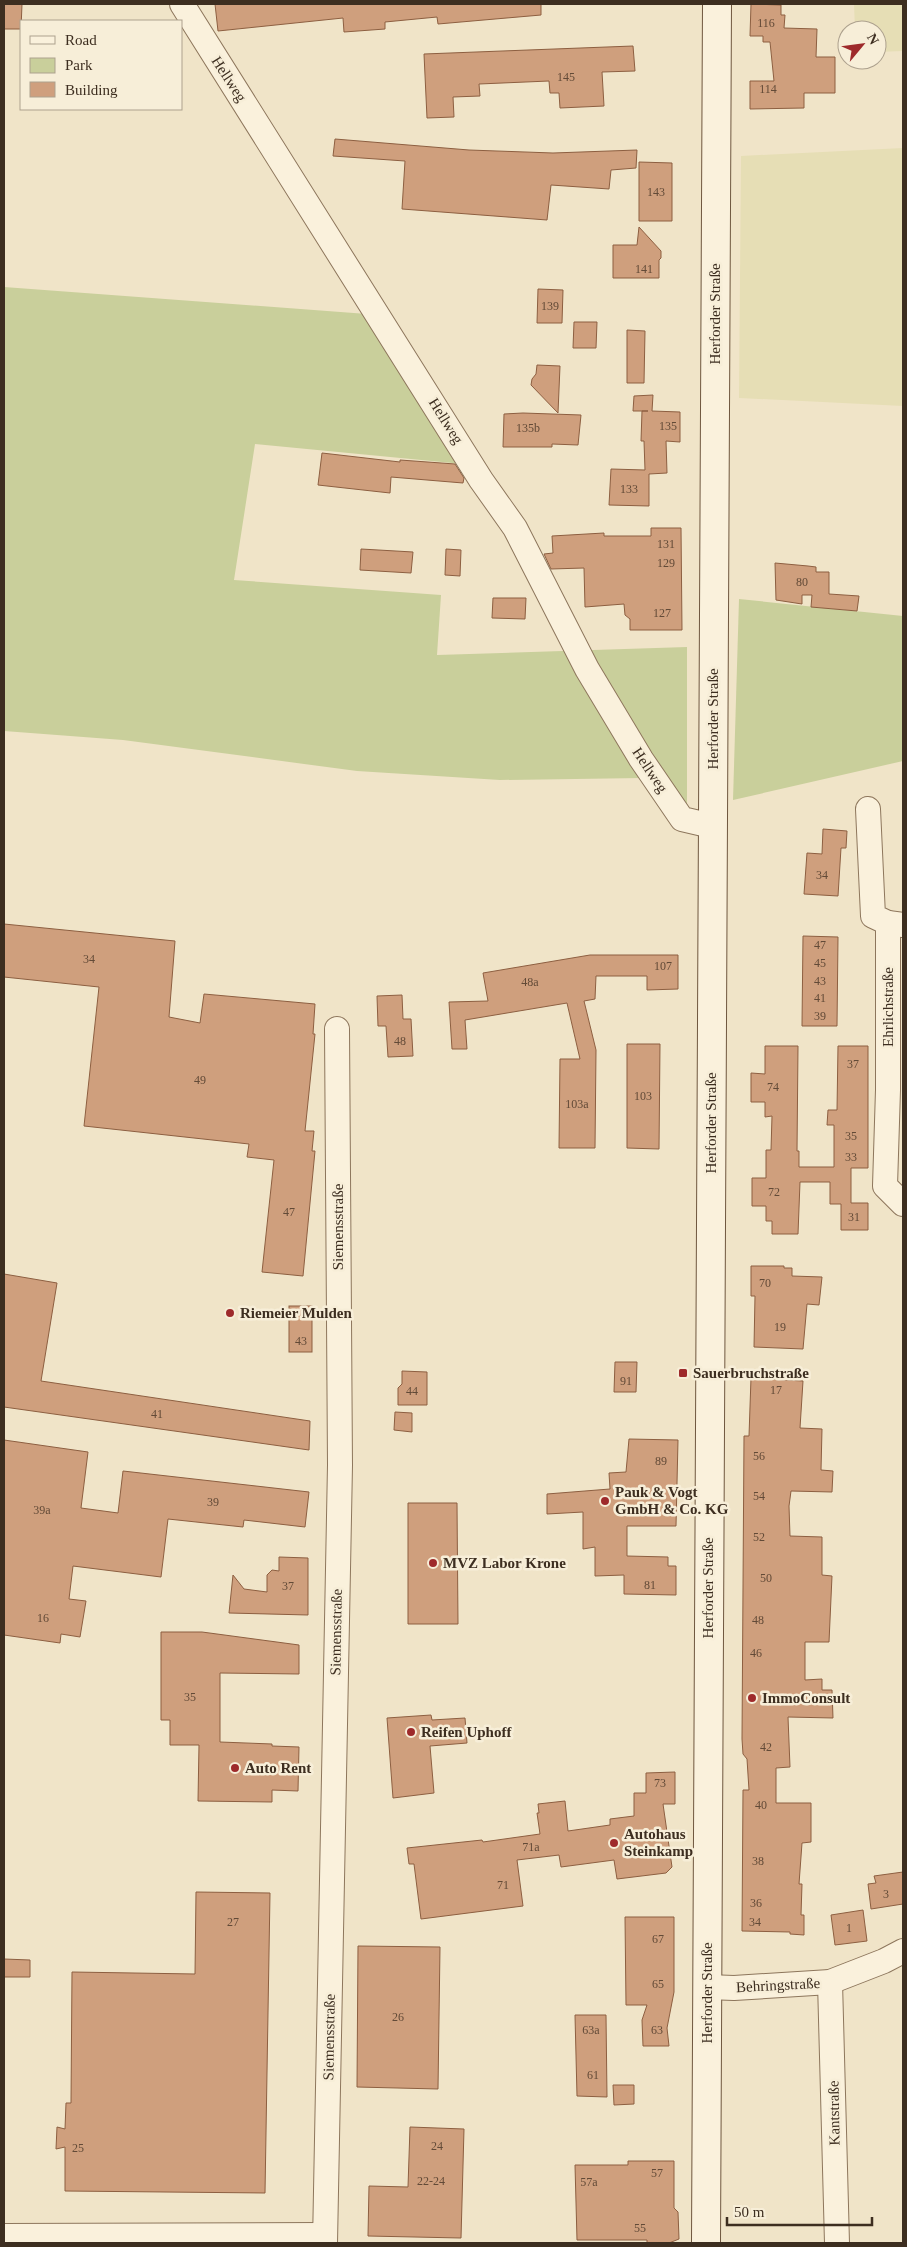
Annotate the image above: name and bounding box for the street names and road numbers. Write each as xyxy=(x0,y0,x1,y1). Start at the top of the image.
street label: Hellweg xyxy=(208,53,250,105)
street label: Herforder Straße xyxy=(707,263,723,365)
street label: Hellweg xyxy=(426,395,467,447)
street label: Herforder Straße xyxy=(705,668,721,770)
street label: Hellweg xyxy=(629,744,671,796)
street label: Ehrlichstraße xyxy=(880,967,896,1047)
street label: Herforder Straße xyxy=(703,1072,719,1174)
street label: Siemensstraße xyxy=(330,1183,346,1270)
street label: Herforder Straße xyxy=(700,1537,716,1639)
street label: Siemensstraße xyxy=(327,1588,345,1675)
street label: Herforder Straße xyxy=(699,1942,715,2044)
street label: Behringstraße xyxy=(736,1975,821,1995)
street label: Siemensstraße xyxy=(320,1993,338,2080)
street label: Kantstraße xyxy=(825,2080,843,2146)

